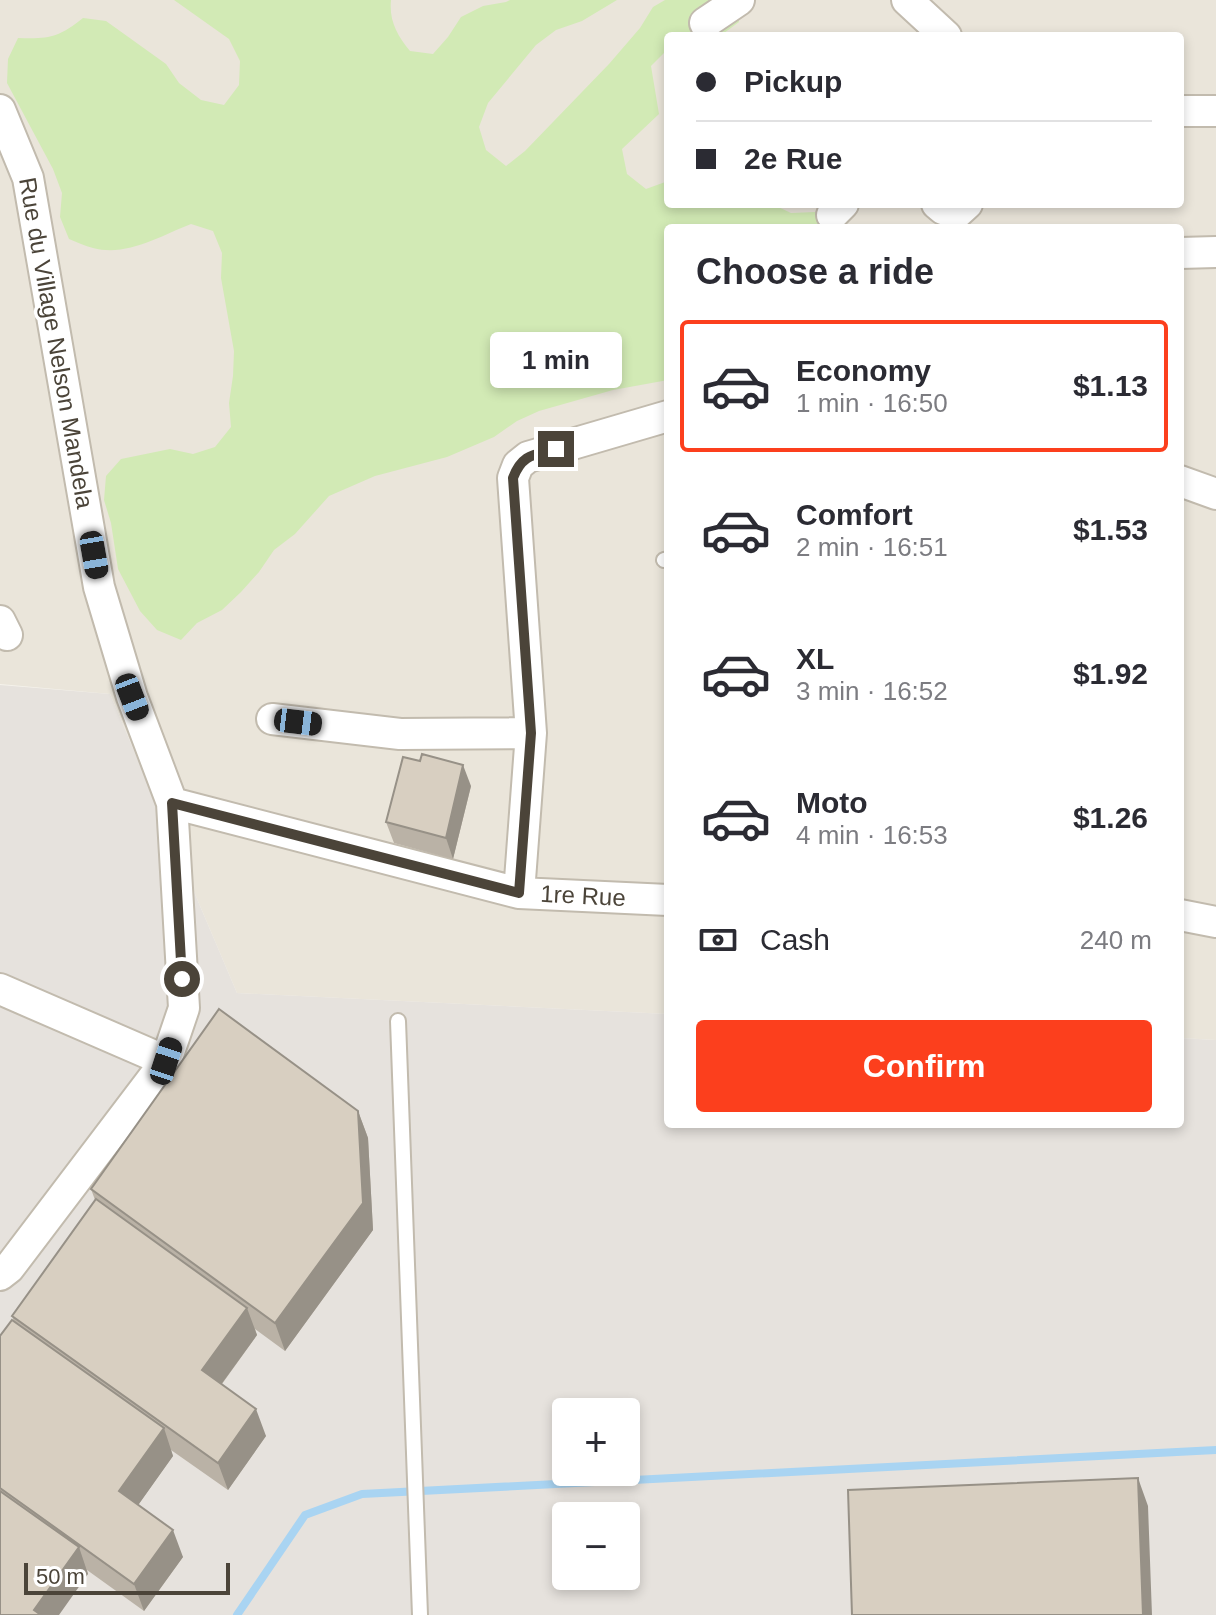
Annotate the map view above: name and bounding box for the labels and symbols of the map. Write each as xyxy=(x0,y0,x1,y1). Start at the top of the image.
street label: Rue du Village Nelson Mandela xyxy=(14,175,99,511)
callout: 1 min xyxy=(490,333,622,389)
route end xyxy=(538,431,574,467)
car xyxy=(78,529,110,581)
car xyxy=(112,670,152,724)
car xyxy=(273,707,323,737)
street label: 1re Rue xyxy=(540,880,626,911)
route start xyxy=(164,961,200,997)
car xyxy=(147,1034,185,1088)
scale bar xyxy=(24,1559,230,1595)

